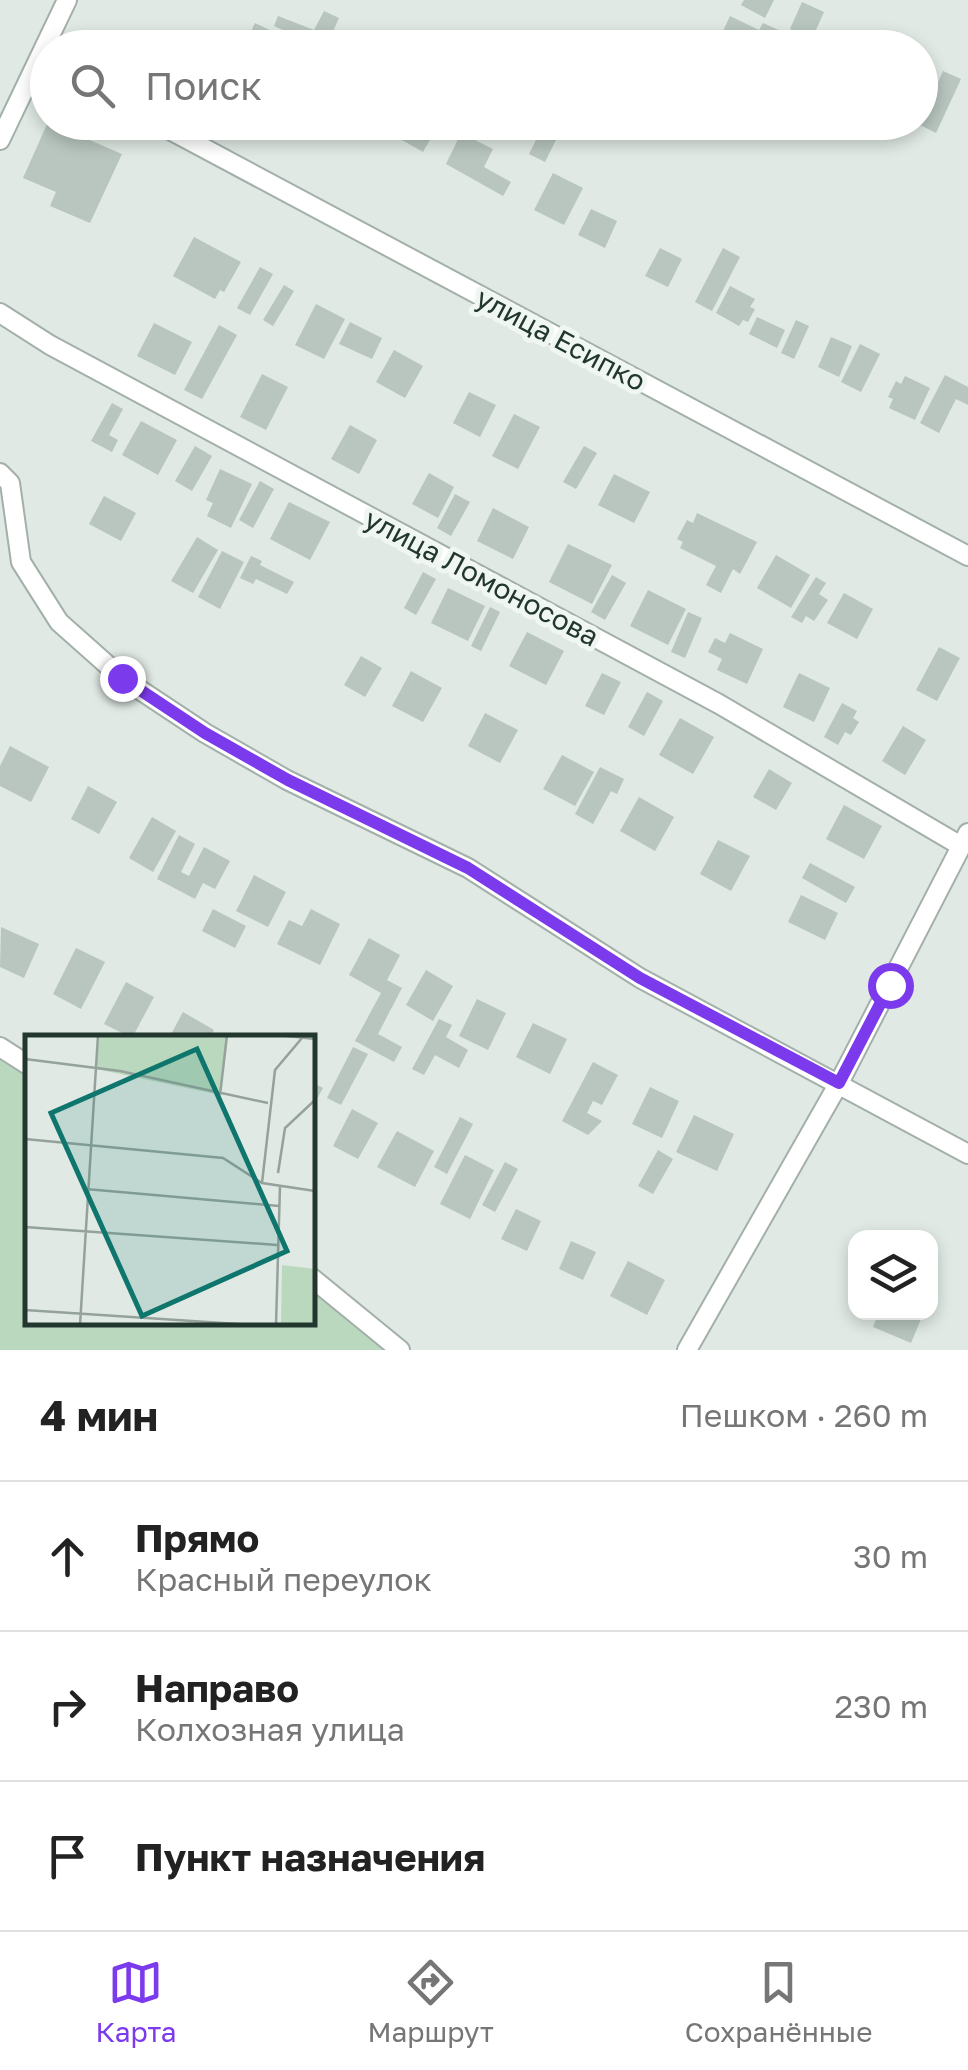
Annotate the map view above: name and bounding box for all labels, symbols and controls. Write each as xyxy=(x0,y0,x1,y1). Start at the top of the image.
search box xyxy=(30,30,938,140)
icon: search xyxy=(65,58,120,113)
text: Поиск xyxy=(145,63,262,108)
street label: улица Есипко xyxy=(471,280,651,398)
street label: улица Ломоносова xyxy=(359,501,605,653)
route end xyxy=(100,656,146,702)
route start xyxy=(868,963,914,1009)
inset map xyxy=(25,1035,315,1325)
map controls xyxy=(848,1230,938,1320)
button: layers xyxy=(848,1230,938,1320)
text: 4 мин xyxy=(40,1390,158,1440)
text: Пешком · 260 m xyxy=(680,1396,928,1434)
text: Прямо xyxy=(135,1515,259,1560)
icon: ahead xyxy=(40,1529,95,1584)
text: 30 m xyxy=(853,1537,928,1575)
text: Красный переулок xyxy=(135,1560,432,1598)
text: Направо xyxy=(135,1665,299,1710)
icon: right xyxy=(40,1679,95,1734)
text: 230 m xyxy=(835,1687,928,1725)
text: Колхозная улица xyxy=(135,1710,405,1748)
icon: arrive xyxy=(40,1829,95,1884)
text: Пункт назначения xyxy=(135,1834,485,1879)
tab: Карта xyxy=(95,1955,177,2048)
tab: Маршрут xyxy=(367,1955,494,2048)
tab: Сохранённые xyxy=(685,1955,873,2048)

